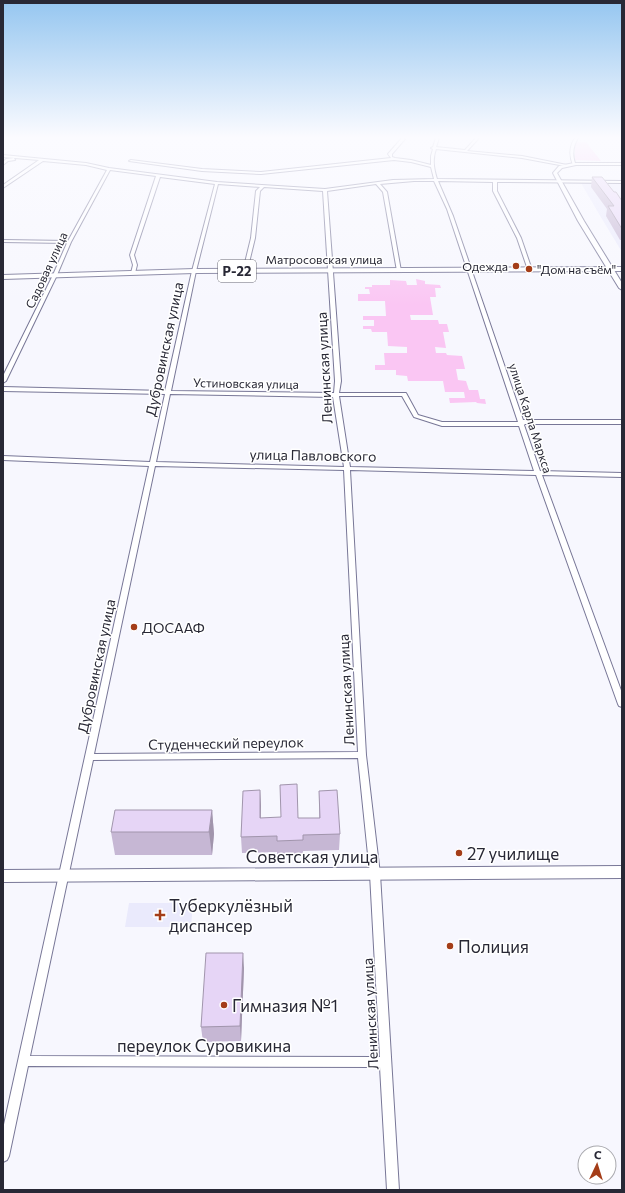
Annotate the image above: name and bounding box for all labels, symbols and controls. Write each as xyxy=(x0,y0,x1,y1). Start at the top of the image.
street label: Садовая улица xyxy=(22,230,70,310)
street label: Матросовская улица xyxy=(266,252,382,266)
place label: Одежда xyxy=(462,259,508,273)
road number: Р-22 xyxy=(218,260,256,282)
marker: Одежда xyxy=(511,261,521,271)
place label: "Дом на съём" xyxy=(537,262,616,276)
marker: "Дом на съём" xyxy=(524,264,534,274)
street label: Дубровинская улица xyxy=(141,280,187,418)
street label: Ленинская улица xyxy=(313,312,335,424)
street label: улица Карла Маркса xyxy=(507,361,555,475)
street label: Устиновская улица xyxy=(193,375,299,391)
street label: улица Павловского xyxy=(249,445,377,465)
street label: Дубровинская улица xyxy=(73,597,119,735)
place label: ДОСААФ xyxy=(142,619,205,636)
marker: ДОСААФ xyxy=(129,622,139,632)
street label: Ленинская улица xyxy=(335,634,357,746)
street label: Студенческий переулок xyxy=(148,733,305,753)
place label: 27 училище xyxy=(467,843,559,864)
street label: Советская улица xyxy=(246,846,378,867)
marker: 27 училище xyxy=(454,848,464,858)
place label: Туберкулёзный диспансер xyxy=(169,895,293,936)
marker: Туберкулёзный диспансер xyxy=(154,909,166,921)
place label: Полиция xyxy=(458,936,529,957)
marker: Полиция xyxy=(445,941,455,951)
street label: Ленинская улица xyxy=(359,958,381,1070)
place label: Гимназия №1 xyxy=(232,995,338,1016)
marker: Гимназия №1 xyxy=(219,1000,229,1010)
street label: переулок Суровикина xyxy=(117,1035,291,1056)
north arrow xyxy=(577,1145,617,1185)
text: С xyxy=(594,1148,602,1161)

